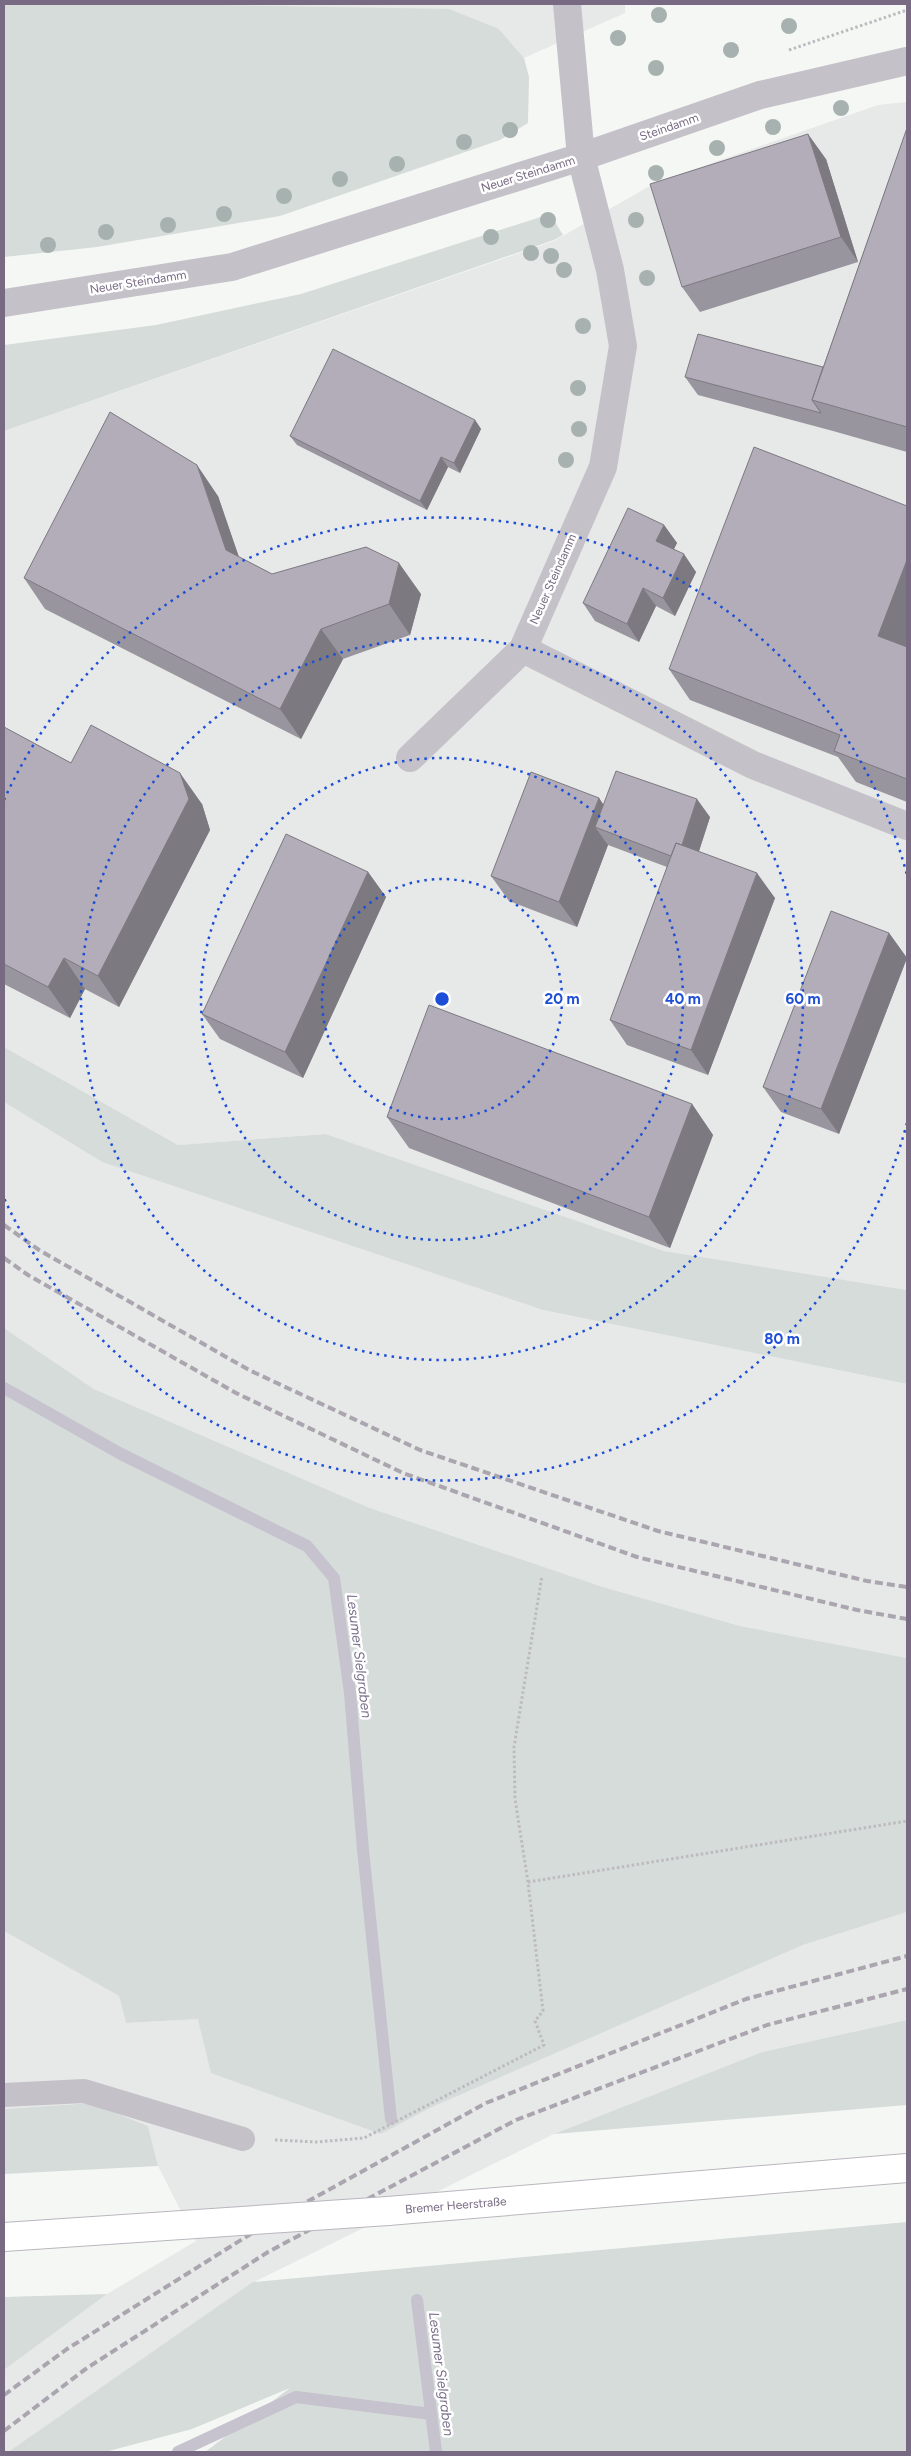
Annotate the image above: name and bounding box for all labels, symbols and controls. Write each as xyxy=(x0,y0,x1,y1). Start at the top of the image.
street label: Steindamm xyxy=(638,110,700,144)
street label: Neuer Steindamm xyxy=(479,153,577,195)
street label: Neuer Steindamm xyxy=(89,267,187,297)
street label: Neuer Steindamm xyxy=(527,532,579,626)
centre of rings xyxy=(433,990,451,1008)
text: 20 m xyxy=(544,990,580,1008)
text: 40 m xyxy=(665,990,701,1008)
text: 60 m xyxy=(785,990,821,1008)
text: 80 m xyxy=(764,1330,800,1348)
water label: Lesumer Sielgraben xyxy=(343,1593,375,1719)
street label: Bremer Heerstraße xyxy=(405,2194,507,2217)
water label: Lesumer Sielgraben xyxy=(425,2311,457,2437)

